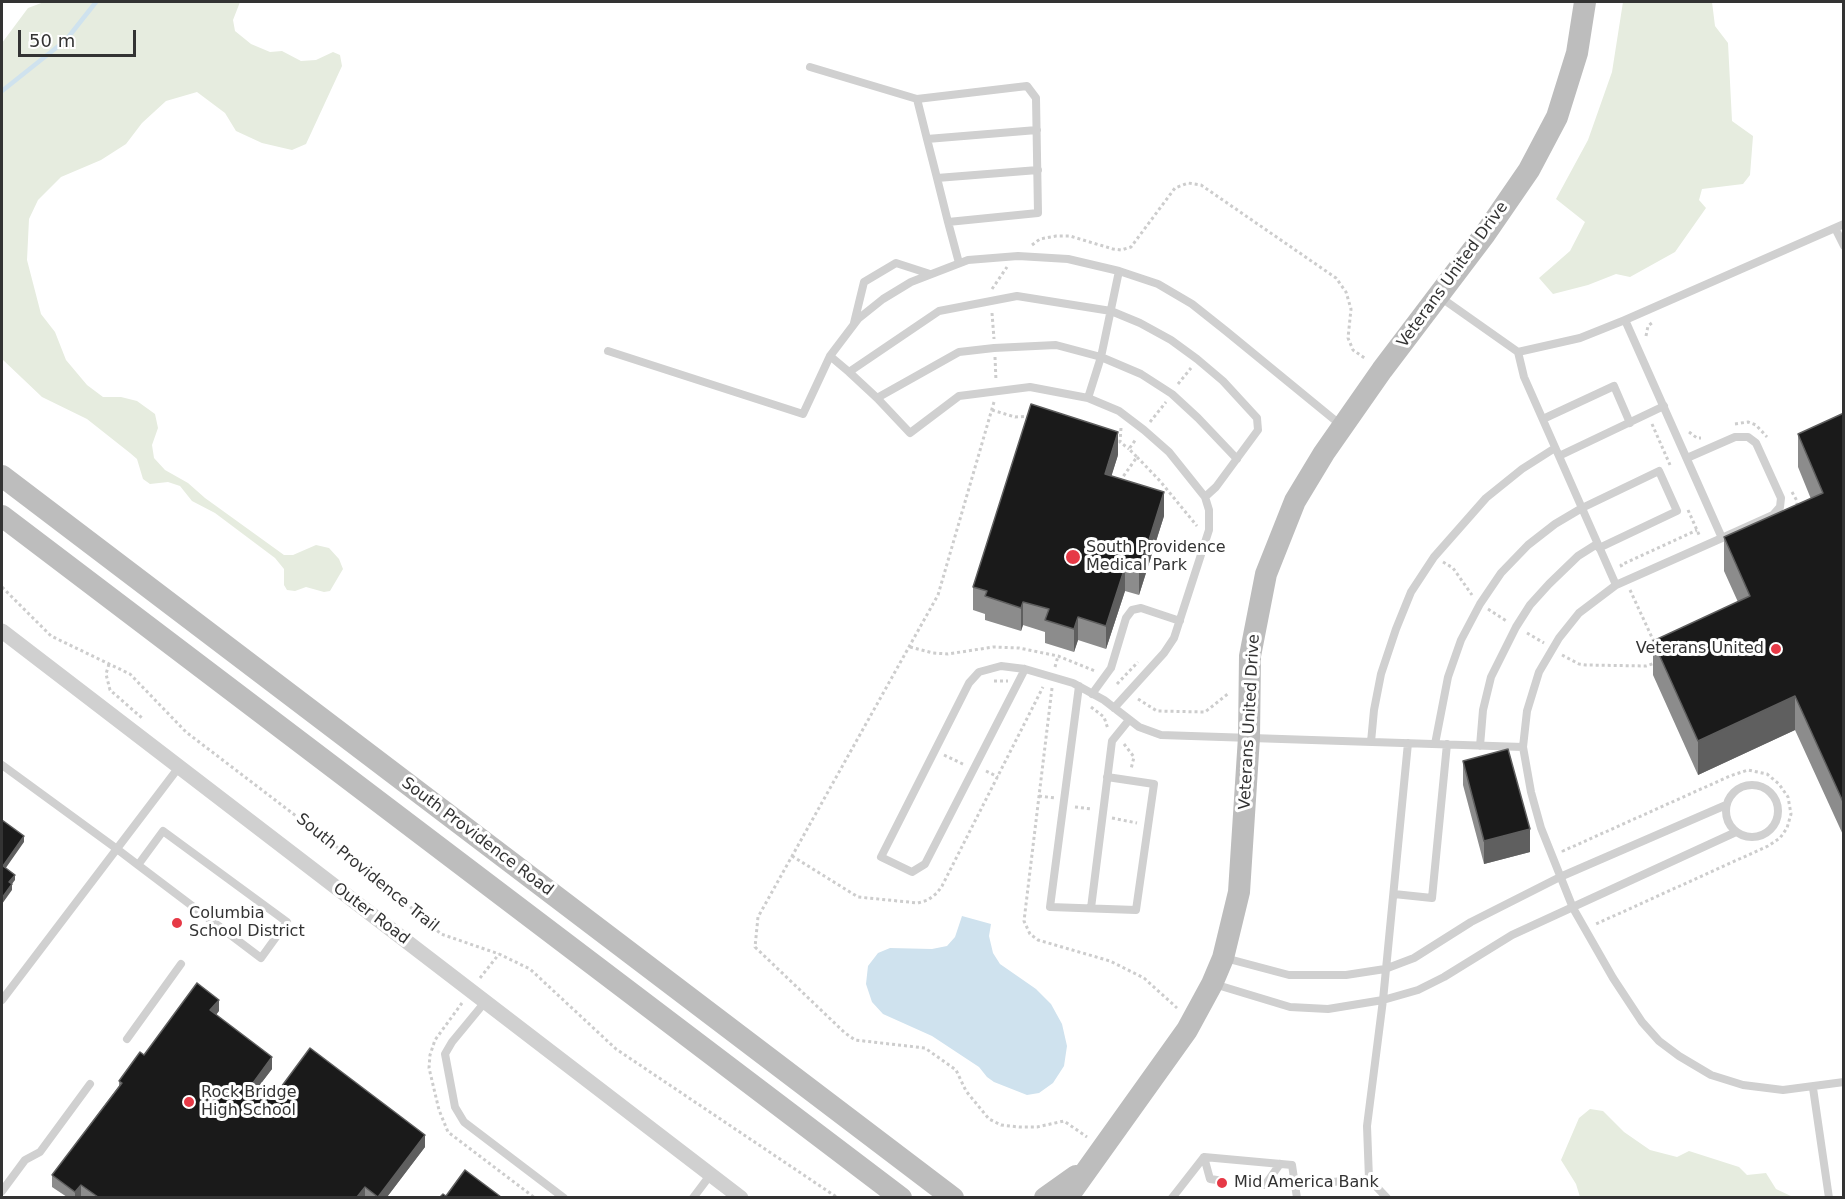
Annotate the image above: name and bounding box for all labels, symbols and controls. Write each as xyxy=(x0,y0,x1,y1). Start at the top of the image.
scale bar xyxy=(21,18,140,56)
text: 50 m xyxy=(29,30,75,51)
street label: Veterans United Drive xyxy=(1394,198,1512,352)
place label: South Providence Medical Park xyxy=(1086,538,1226,576)
marker: South Providence Medical Park xyxy=(1064,548,1082,566)
street label: Veterans United Drive xyxy=(1236,634,1264,810)
place label: Veterans United xyxy=(1636,639,1764,659)
marker: Veterans United xyxy=(1769,642,1783,656)
street label: South Providence Road xyxy=(397,774,557,900)
street label: South Providence Trail xyxy=(292,810,442,936)
street label: Outer Road xyxy=(329,879,413,949)
place label: Columbia School District xyxy=(189,904,305,942)
marker: Columbia School District xyxy=(170,916,184,930)
place label: Rock Bridge High School xyxy=(201,1083,296,1121)
marker: Rock Bridge High School xyxy=(182,1095,196,1109)
place label: Mid America Bank xyxy=(1234,1173,1379,1193)
marker: Mid America Bank xyxy=(1215,1176,1229,1190)

